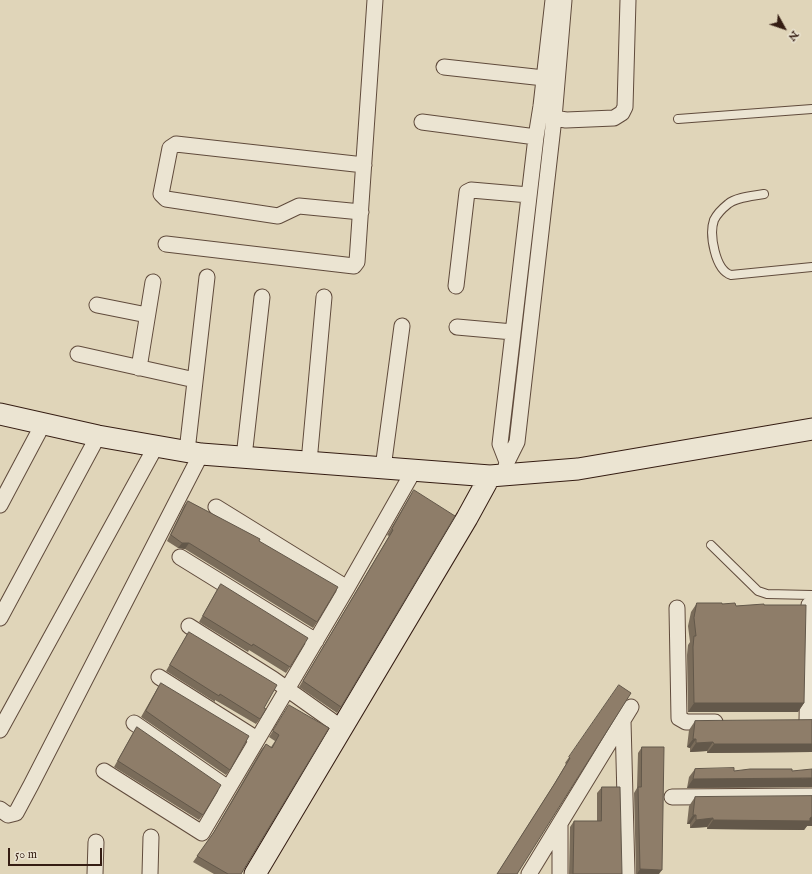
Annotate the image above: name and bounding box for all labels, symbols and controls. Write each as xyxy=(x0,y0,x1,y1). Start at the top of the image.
north arrow xyxy=(764,8,804,48)
text: N xyxy=(785,28,802,44)
scale bar xyxy=(10,840,104,866)
text: 50 m xyxy=(15,847,37,862)

